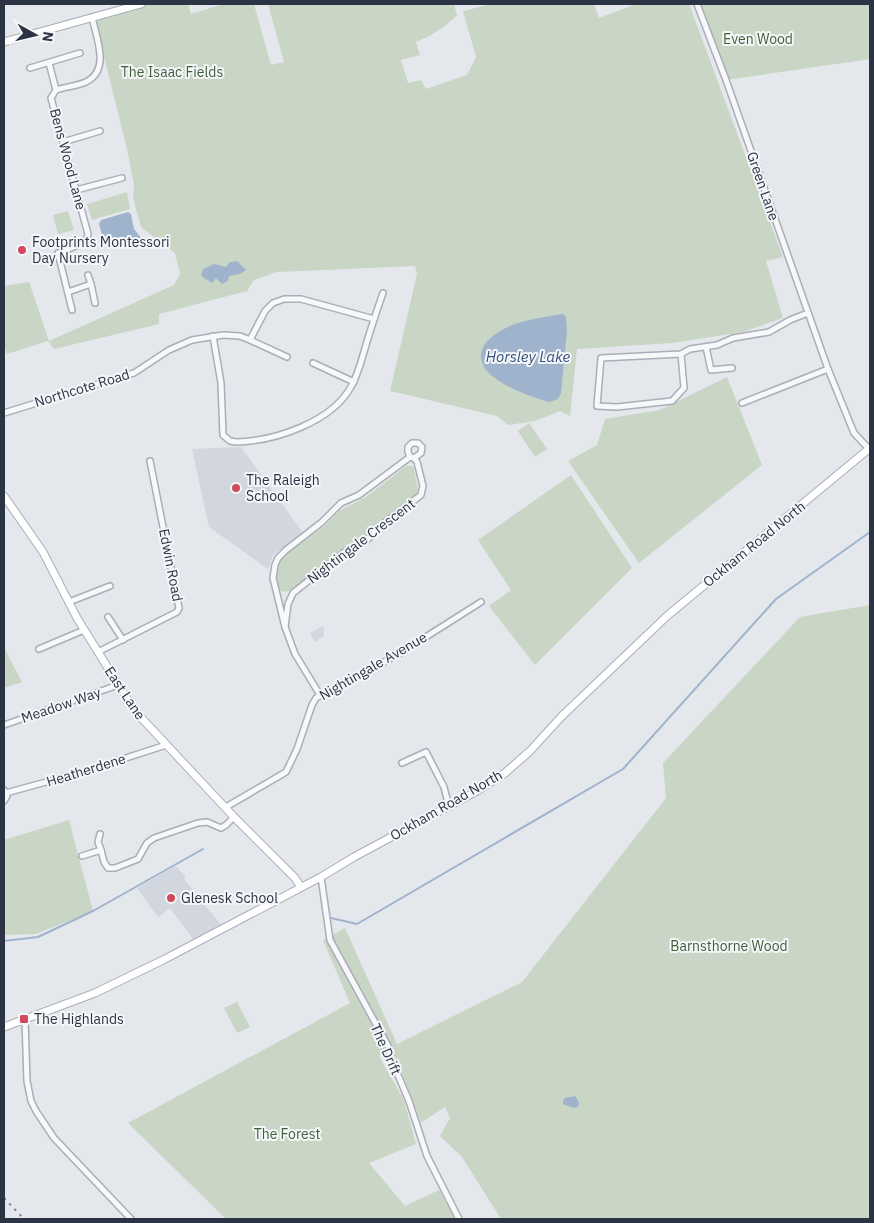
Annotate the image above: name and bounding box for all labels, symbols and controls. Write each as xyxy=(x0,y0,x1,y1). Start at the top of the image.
north arrow xyxy=(10,10,60,60)
park label: Even Wood xyxy=(723,30,793,48)
text: N xyxy=(38,31,57,43)
park label: The Isaac Fields xyxy=(121,63,223,81)
street label: Bens Wood Lane xyxy=(46,106,90,212)
street label: Green Lane xyxy=(743,149,783,223)
place label: Footprints Montessori Day Nursery xyxy=(32,233,170,267)
marker: Footprints Montessori Day Nursery xyxy=(16,244,28,256)
water label: Horsley Lake xyxy=(486,347,570,366)
street label: Northcote Road xyxy=(32,365,132,411)
place label: The Raleigh School xyxy=(246,471,320,505)
marker: The Raleigh School xyxy=(230,482,242,494)
street label: Nightingale Crescent xyxy=(303,494,419,587)
street label: Ockham Road North xyxy=(699,497,809,591)
street label: Edwin Road xyxy=(155,527,187,603)
street label: Nightingale Avenue xyxy=(316,628,430,704)
street label: East Lane xyxy=(101,663,150,723)
street label: Meadow Way xyxy=(19,683,103,727)
street label: Heatherdene xyxy=(44,749,128,791)
street label: Ockham Road North xyxy=(387,766,505,844)
place label: Glenesk School xyxy=(181,889,278,907)
marker: Glenesk School xyxy=(165,892,177,904)
park label: Barnsthorne Wood xyxy=(670,937,788,955)
place label: The Highlands xyxy=(34,1010,124,1028)
marker: The Highlands xyxy=(18,1013,30,1025)
street label: The Drift xyxy=(367,1020,405,1078)
park label: The Forest xyxy=(254,1125,320,1143)

